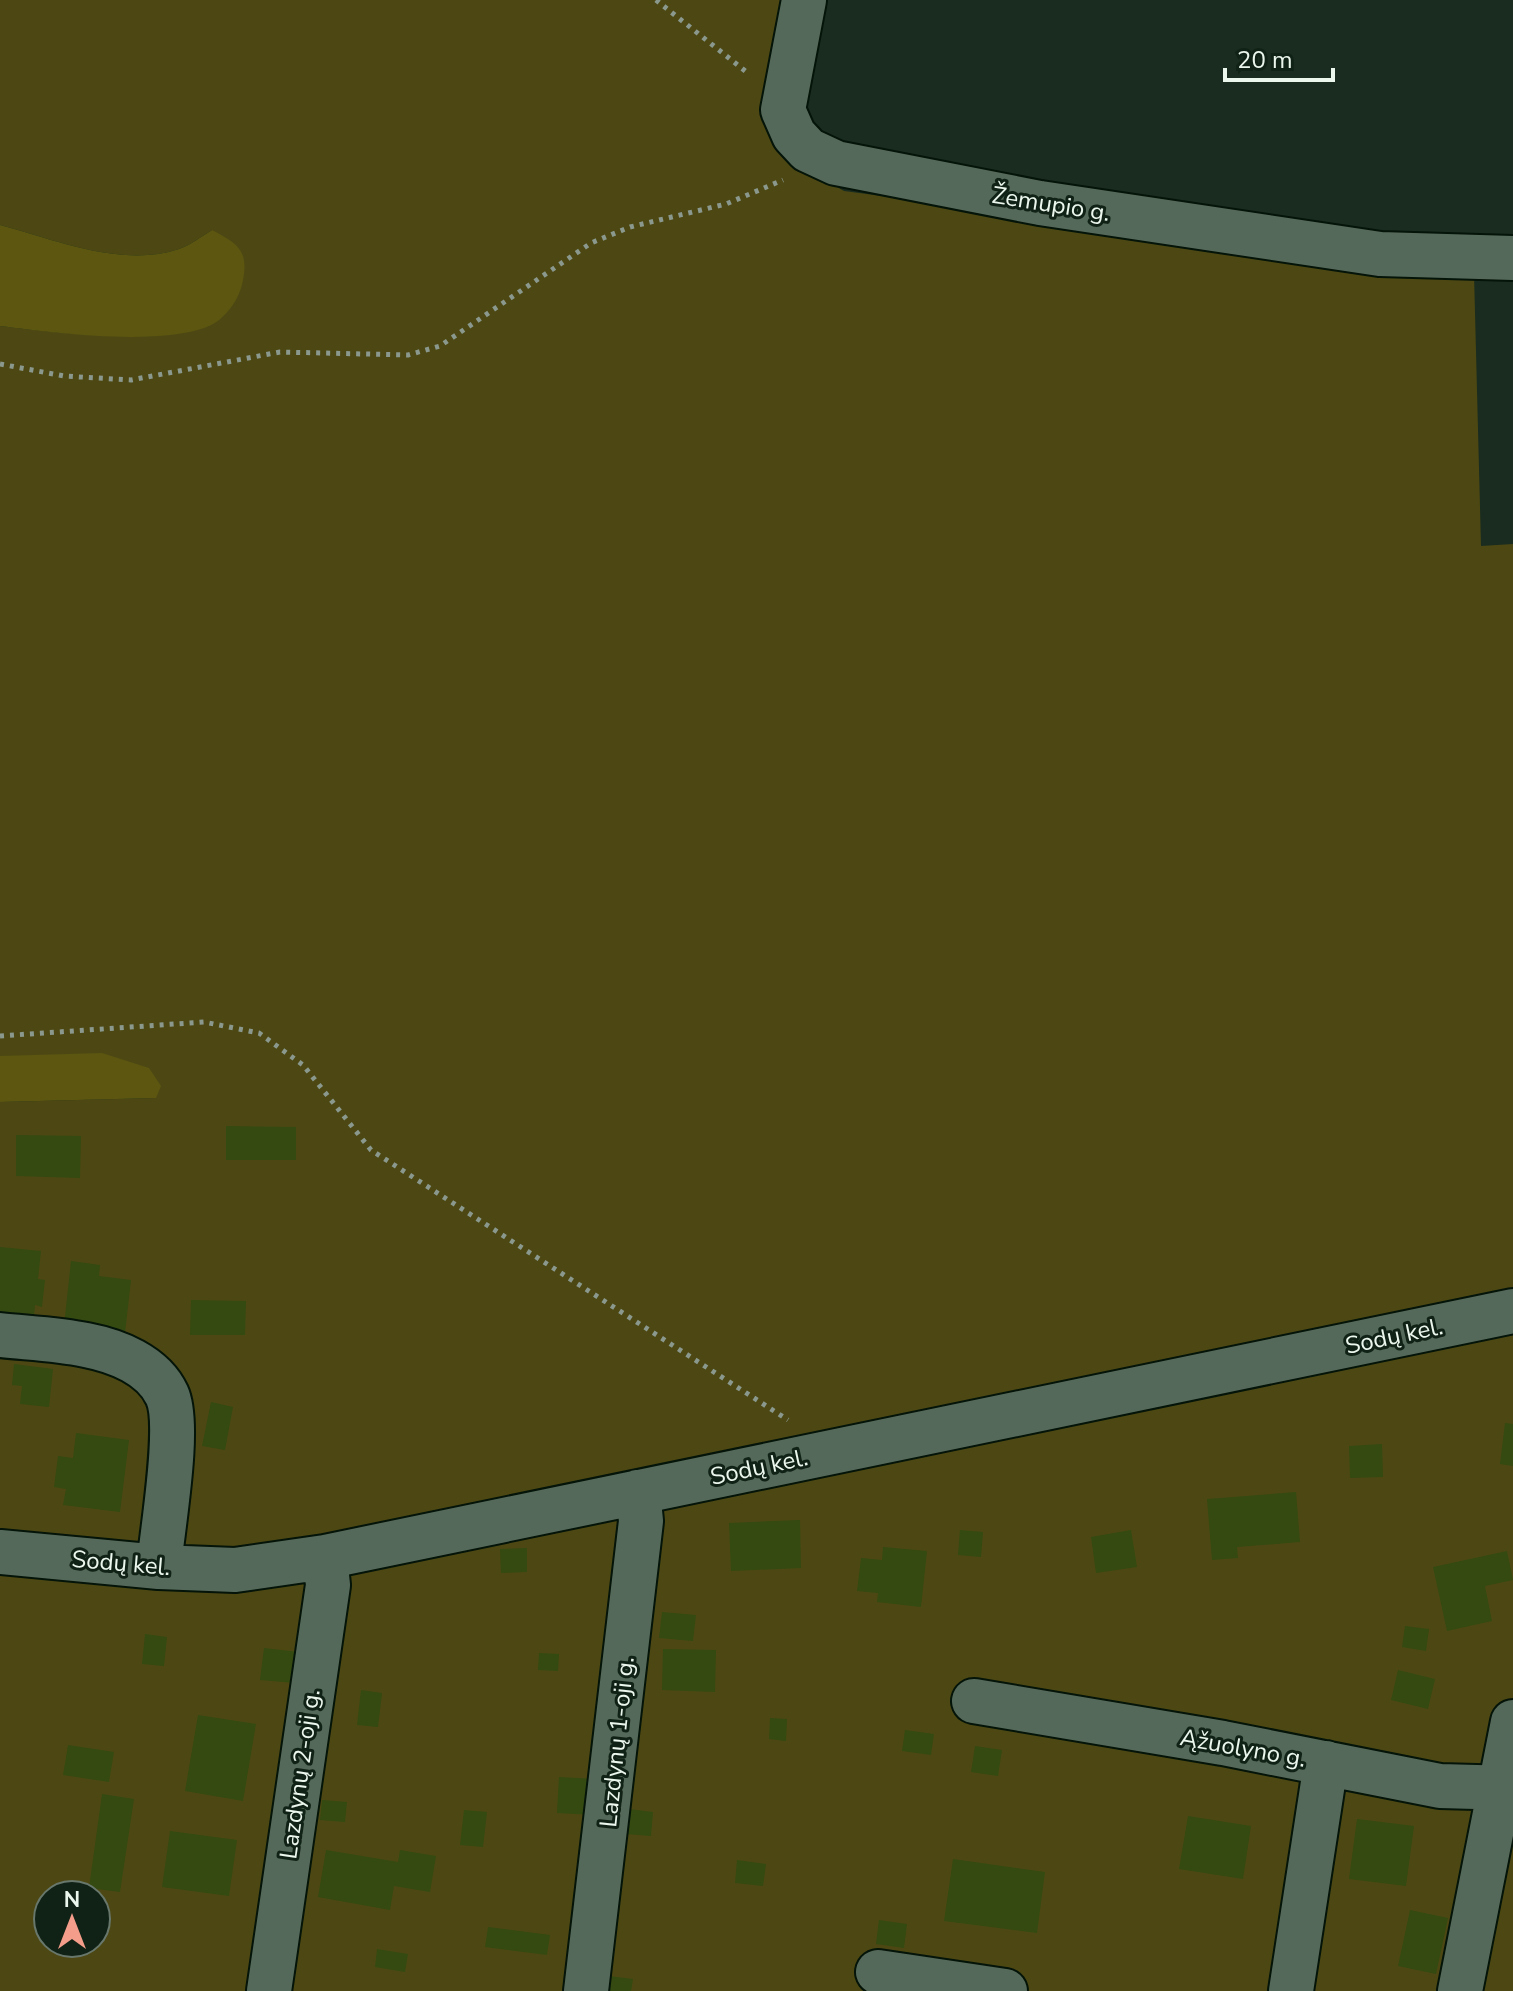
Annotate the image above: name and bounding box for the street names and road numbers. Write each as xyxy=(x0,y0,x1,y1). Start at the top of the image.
street label: Žemupio g. xyxy=(990,179,1112,229)
street label: Sodų kel. xyxy=(1342,1310,1446,1362)
street label: Sodų kel. xyxy=(707,1441,811,1493)
street label: Sodų kel. xyxy=(70,1543,172,1583)
street label: Lazdynų 1-oji g. xyxy=(592,1655,642,1829)
street label: Lazdynų 2-oji g. xyxy=(272,1687,328,1861)
street label: Ąžuolyno g. xyxy=(1178,1721,1308,1775)

